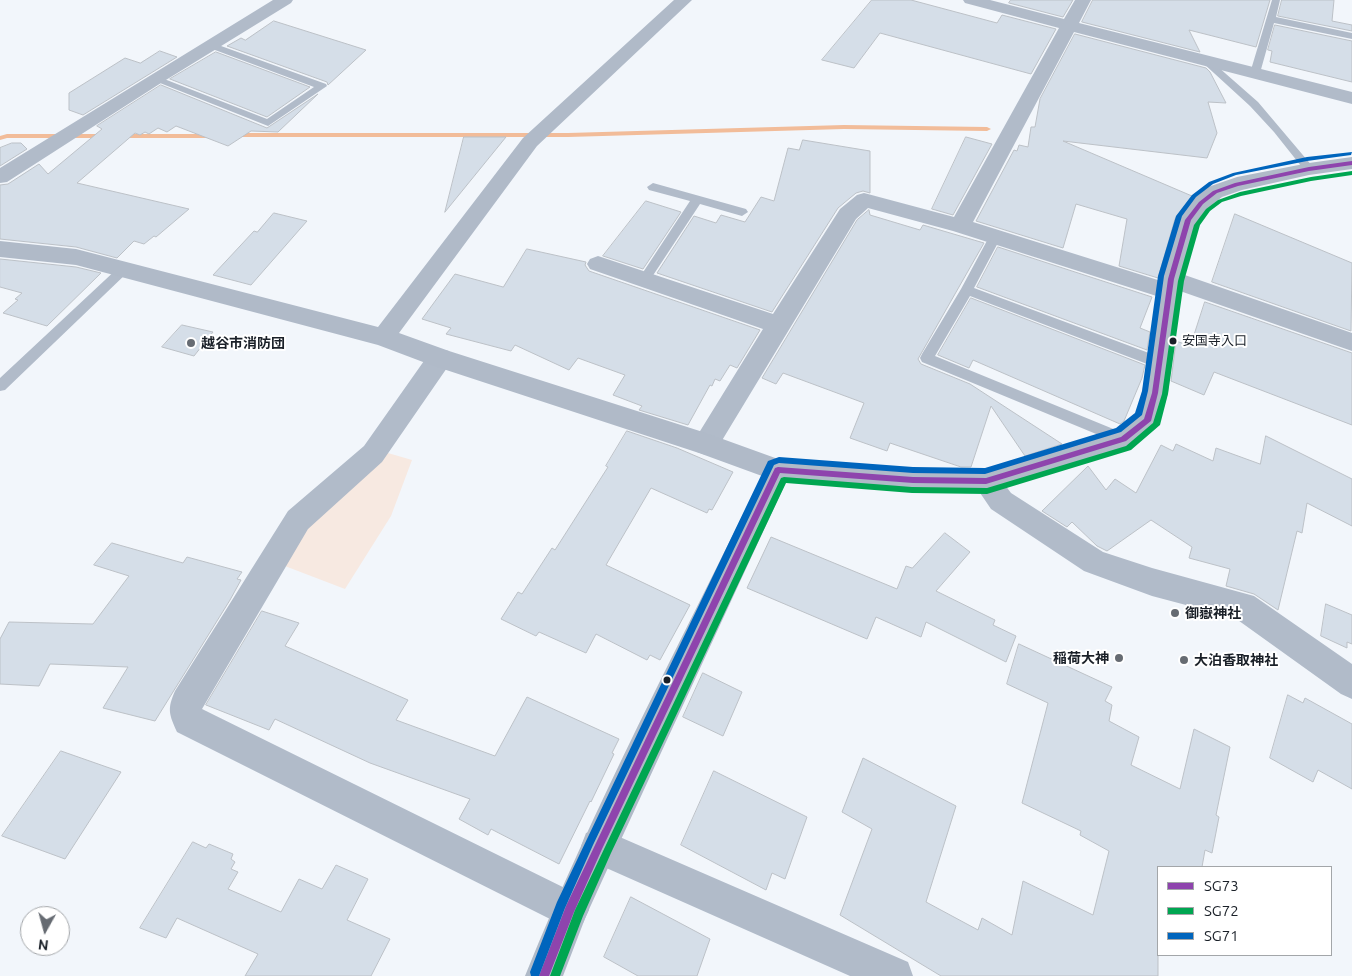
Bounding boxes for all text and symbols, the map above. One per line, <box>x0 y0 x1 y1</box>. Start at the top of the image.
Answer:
place label: 安国寺入口 <box>1182 333 1247 349</box>
place label: 越谷市消防団 <box>201 335 285 351</box>
marker: 安国寺入口 <box>1168 336 1178 346</box>
marker: 越谷市消防団 <box>185 337 197 349</box>
place label: 御嶽神社 <box>1185 605 1241 621</box>
marker: 御嶽神社 <box>1169 607 1181 619</box>
place label: 稲荷大神 <box>1053 650 1109 666</box>
marker: 稲荷大神 <box>1113 652 1125 664</box>
place label: 大泊香取神社 <box>1194 652 1278 668</box>
marker: 大泊香取神社 <box>1178 654 1190 666</box>
unlabelled marker <box>662 675 672 685</box>
legend <box>1157 866 1332 956</box>
text: SG73 <box>1204 877 1239 894</box>
text: SG72 <box>1204 902 1239 919</box>
north arrow <box>20 906 70 956</box>
text: SG71 <box>1204 927 1239 944</box>
text: N <box>37 936 49 953</box>

